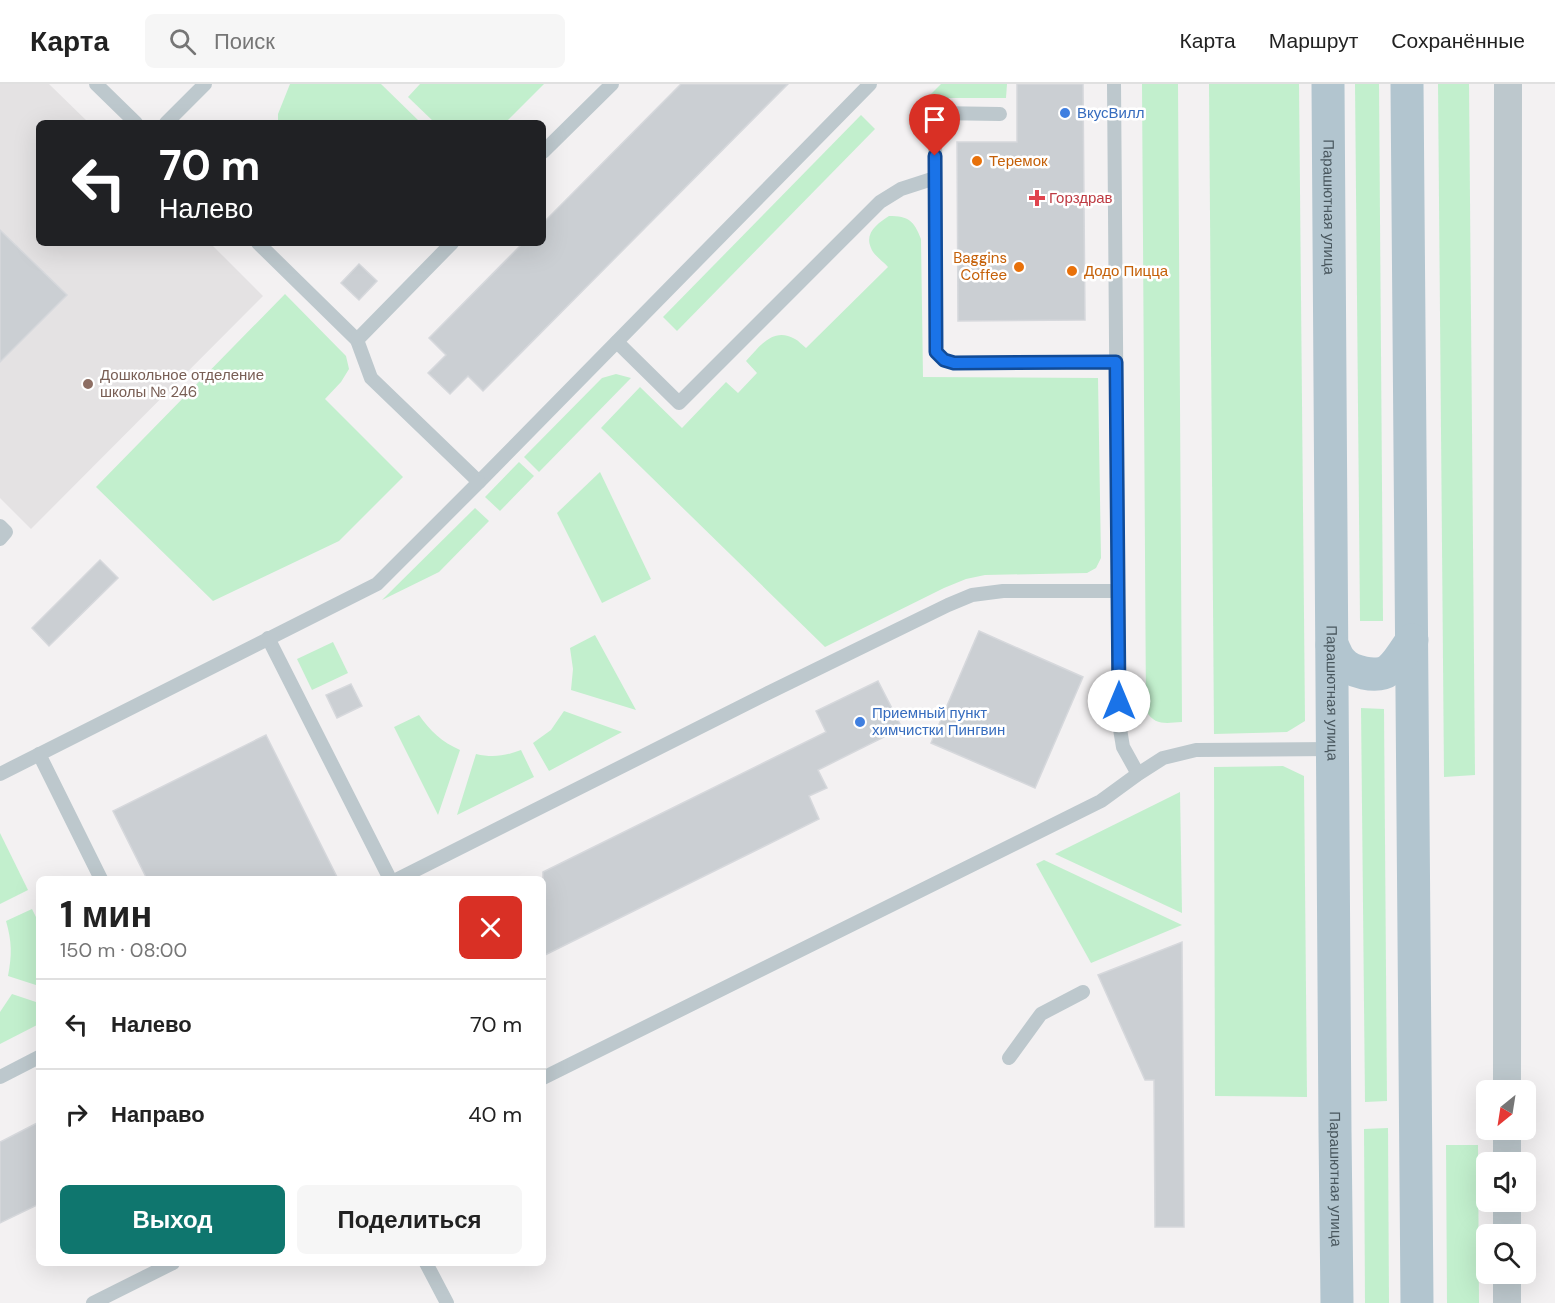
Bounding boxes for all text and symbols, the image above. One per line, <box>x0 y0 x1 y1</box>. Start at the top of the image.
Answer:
search box <box>145 14 565 68</box>
text: Карта <box>30 23 109 60</box>
icon: search <box>166 25 199 58</box>
text: Поиск <box>214 27 275 56</box>
text: Карта <box>1180 27 1236 55</box>
text: Маршрут <box>1269 27 1358 55</box>
text: Сохранённые <box>1391 27 1525 55</box>
pin <box>909 94 960 156</box>
icon: arrive <box>918 103 951 136</box>
place label: ВкусВилл <box>1077 103 1144 123</box>
marker: ВкусВилл <box>1058 106 1072 120</box>
text: 70 m <box>159 138 260 193</box>
street label: Парашютная улица <box>1318 139 1339 276</box>
icon: left <box>60 144 138 222</box>
place label: Теремок <box>989 151 1048 171</box>
marker: Теремок <box>970 154 984 168</box>
place label: Горздрав <box>1049 188 1113 208</box>
text: Налево <box>159 191 253 226</box>
marker: Горздрав <box>1030 191 1044 205</box>
place label: Baggins Coffee <box>953 248 1007 285</box>
marker: Baggins Coffee <box>1012 260 1026 274</box>
place label: Додо Пицца <box>1084 261 1169 281</box>
marker: Додо Пицца <box>1065 264 1079 278</box>
place label: Дошкольное отделение школы № 246 <box>100 365 264 402</box>
marker: Дошкольное отделение школы № 246 <box>81 377 95 391</box>
street label: Парашютная улица <box>1322 625 1343 762</box>
position arrow <box>1087 669 1151 733</box>
place label: Приемный пункт химчистки Пингвин <box>872 703 1005 740</box>
marker: Приемный пункт химчистки Пингвин <box>853 715 867 729</box>
text: 1 мин <box>60 891 152 938</box>
button: close <box>459 896 522 959</box>
text: 150 m · 08:00 <box>60 937 187 963</box>
icon: left <box>60 1008 93 1041</box>
text: Налево <box>111 1010 192 1039</box>
text: 70 m <box>470 1010 522 1039</box>
north arrow <box>1476 1080 1536 1140</box>
map controls <box>1476 1080 1536 1284</box>
icon: right <box>60 1098 93 1131</box>
text: Направо <box>111 1100 205 1129</box>
text: 40 m <box>468 1100 522 1129</box>
street label: Парашютная улица <box>1325 1111 1346 1248</box>
button: sound <box>1476 1152 1536 1212</box>
button: Выход <box>60 1185 285 1254</box>
button: Поделиться <box>297 1185 522 1254</box>
button: search <box>1476 1224 1536 1284</box>

